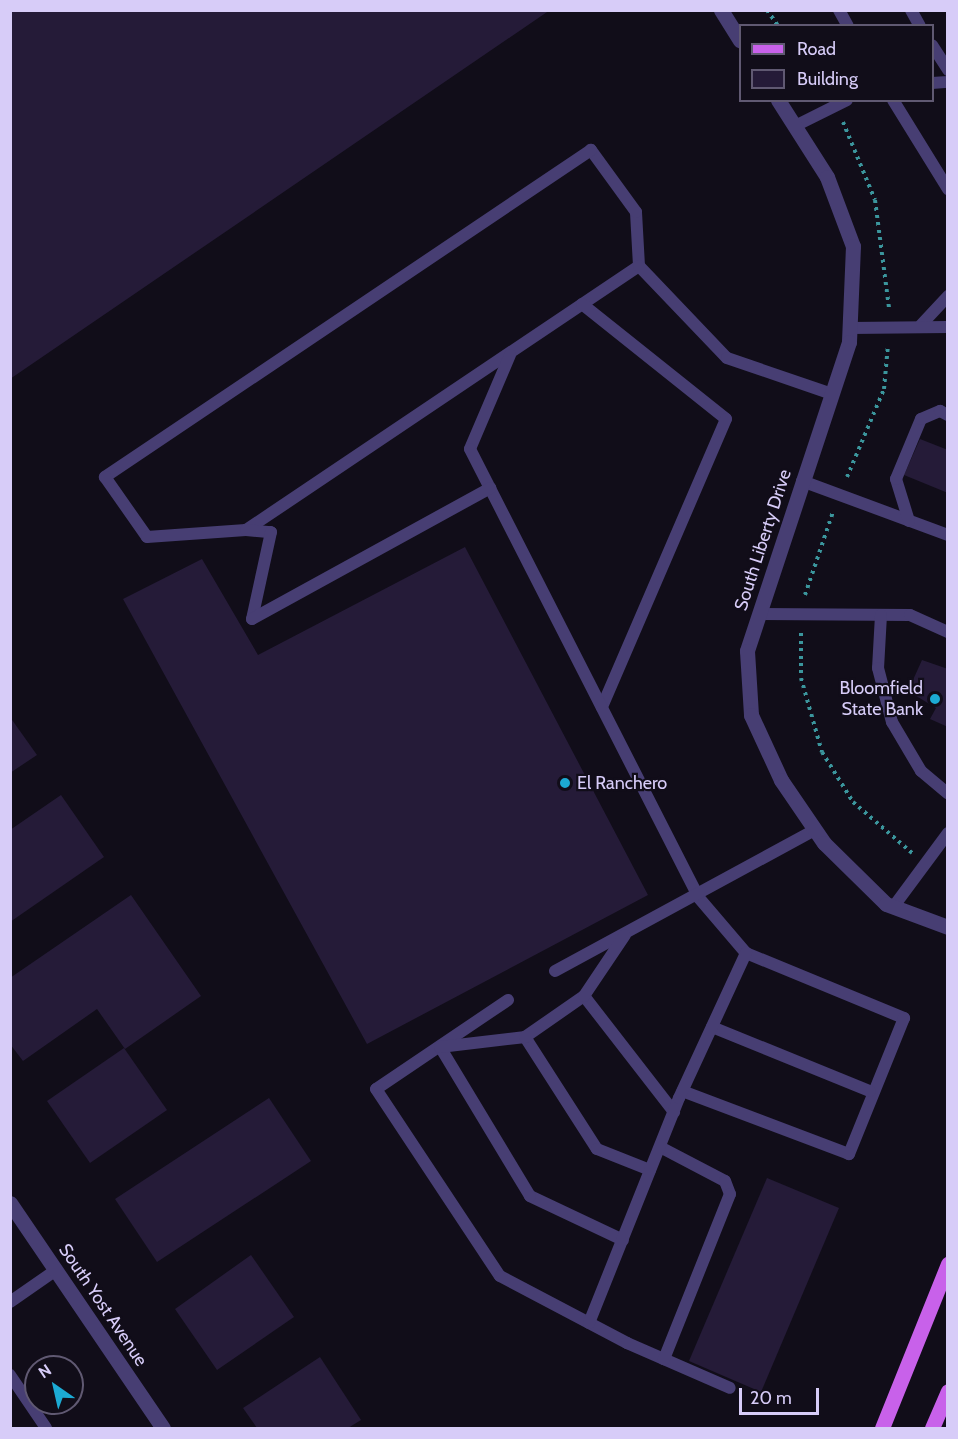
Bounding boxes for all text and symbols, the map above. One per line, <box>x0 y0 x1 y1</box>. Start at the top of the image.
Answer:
legend <box>739 24 934 102</box>
text: Road <box>797 38 836 60</box>
text: Building <box>797 68 858 90</box>
street label: South Liberty Drive <box>730 467 796 613</box>
place label: Bloomfield State Bank <box>840 678 923 720</box>
marker: Bloomfield State Bank <box>928 692 942 706</box>
place label: El Ranchero <box>577 772 667 794</box>
marker: El Ranchero <box>558 776 572 790</box>
street label: South Yost Avenue <box>54 1240 152 1370</box>
north arrow <box>24 1355 84 1415</box>
text: N <box>35 1360 55 1382</box>
scale bar <box>742 1376 822 1414</box>
text: 20 m <box>750 1387 792 1409</box>

